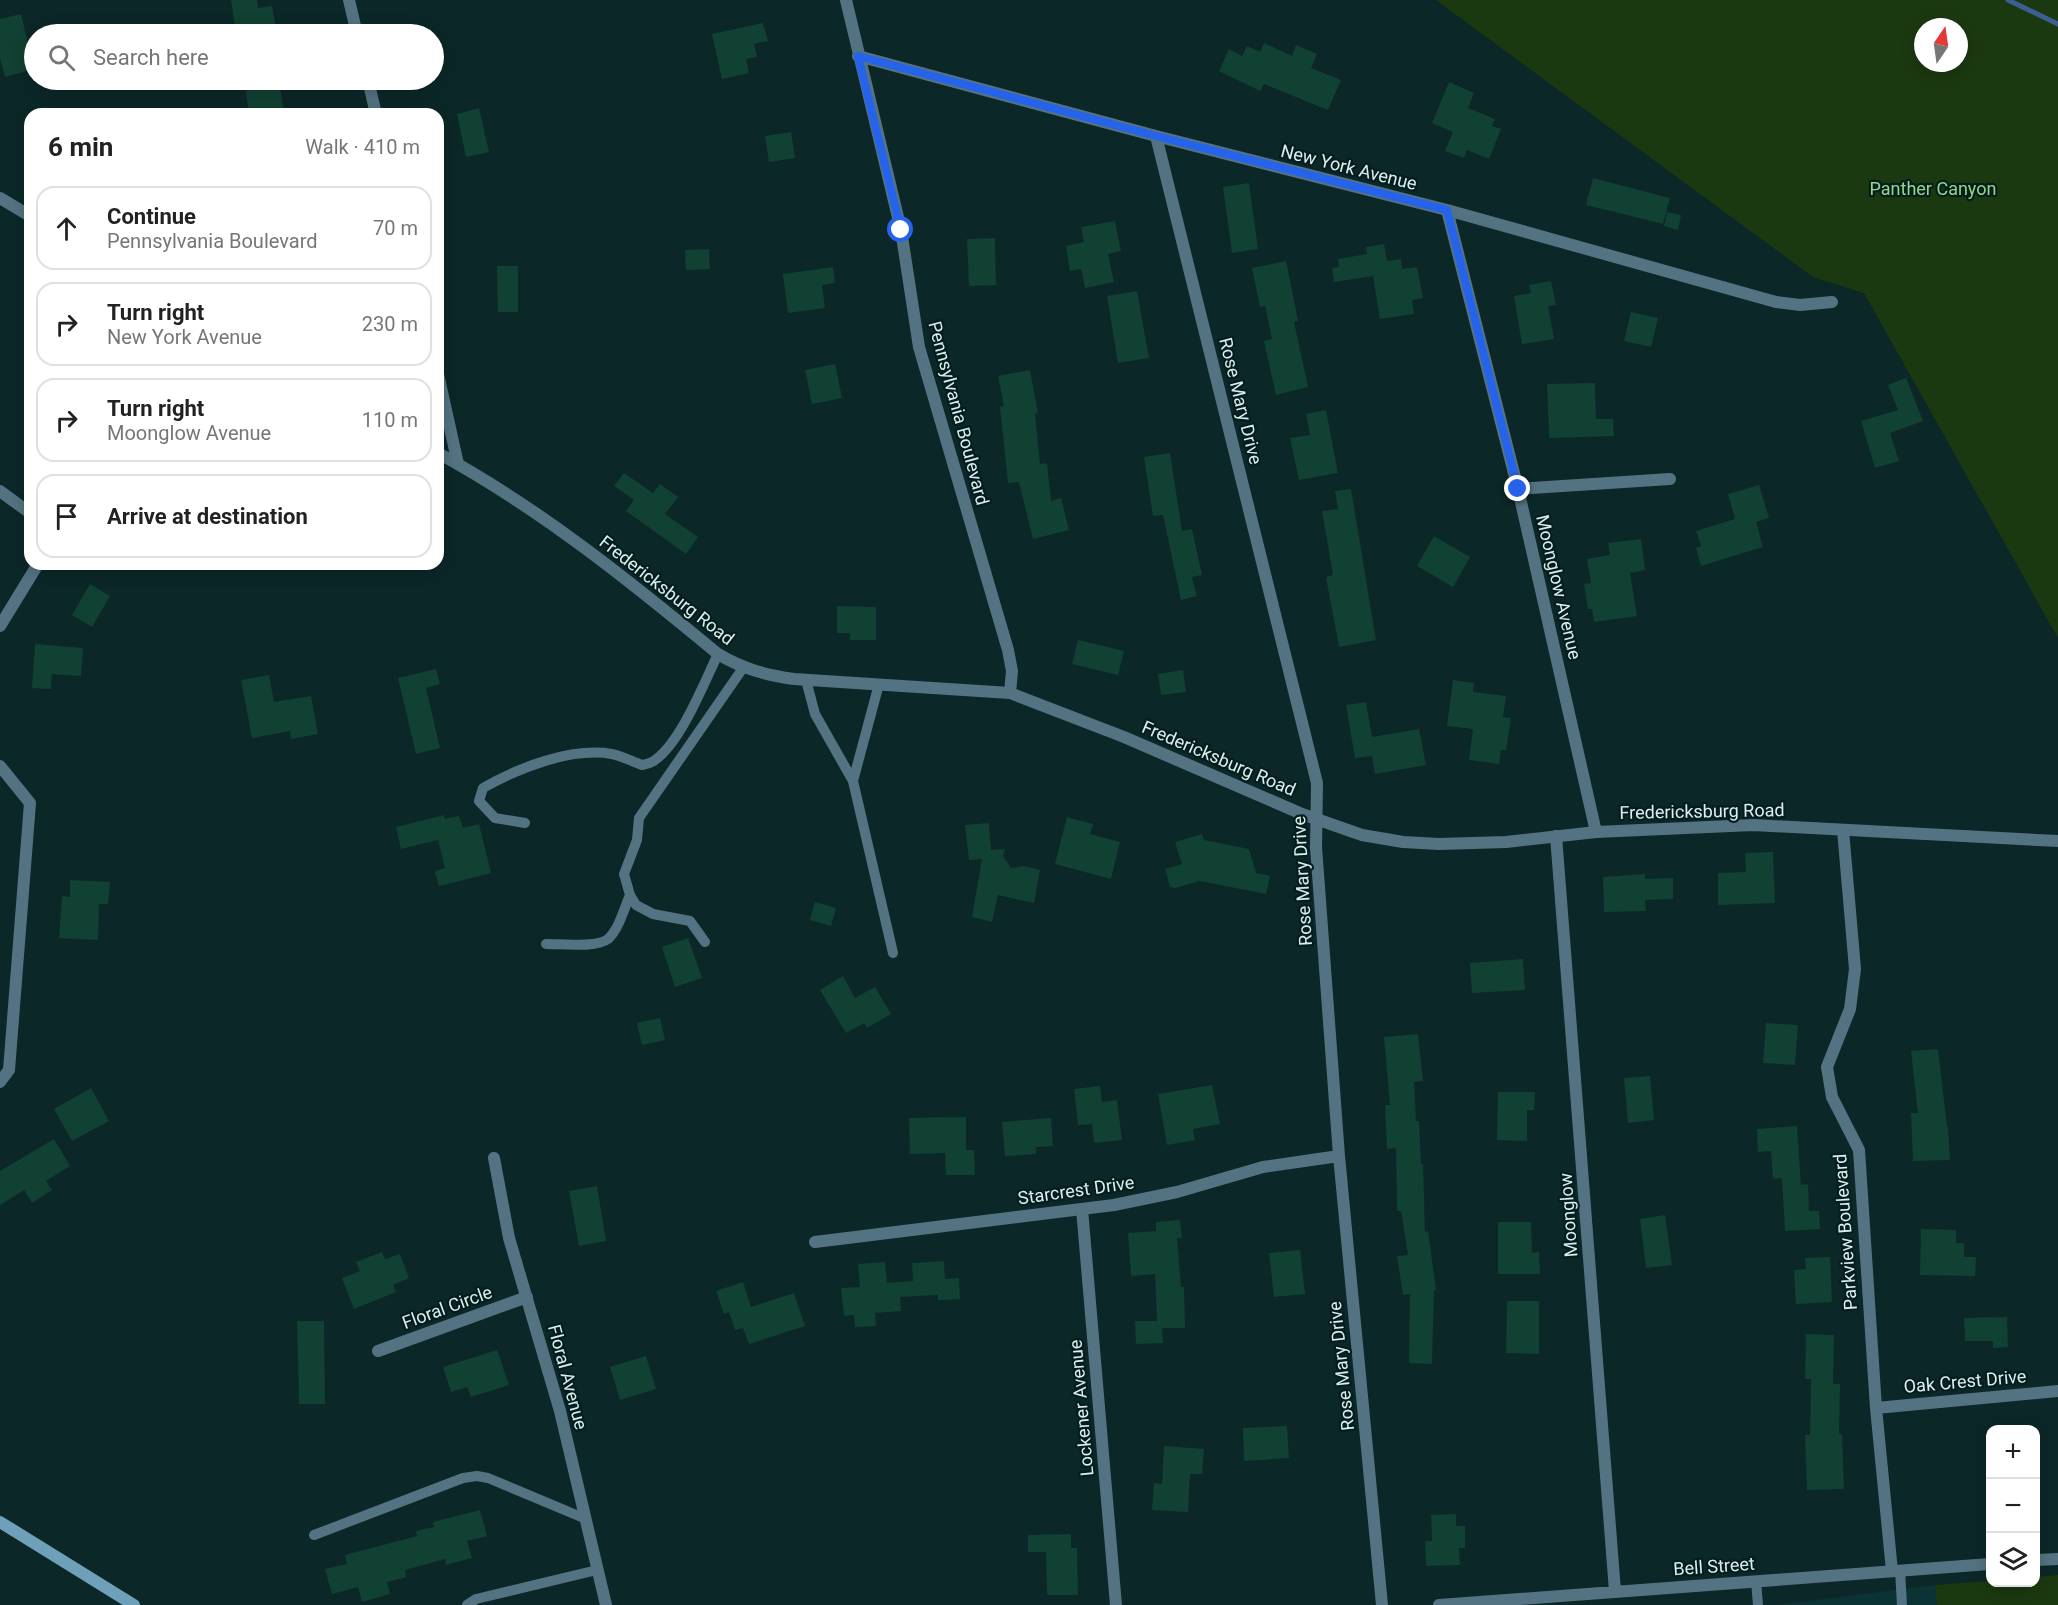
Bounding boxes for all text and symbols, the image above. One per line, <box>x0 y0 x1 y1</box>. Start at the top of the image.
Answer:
north arrow <box>1914 18 1968 72</box>
search box <box>24 24 444 90</box>
icon: search <box>45 41 78 74</box>
text: Search here <box>93 45 209 70</box>
text: 6 min <box>48 132 113 162</box>
text: Walk · 410 m <box>305 135 420 159</box>
street label: New York Avenue <box>1279 140 1419 194</box>
park label: Panther Canyon <box>1870 178 1996 199</box>
text: Continue <box>107 204 196 229</box>
icon: ahead <box>50 212 83 245</box>
text: 70 m <box>373 216 418 240</box>
route start <box>887 216 913 242</box>
text: Pennsylvania Boulevard <box>107 229 318 253</box>
text: Turn right <box>107 300 204 325</box>
icon: right <box>50 308 83 341</box>
text: 230 m <box>362 312 418 336</box>
street label: Pennsylvania Boulevard <box>924 319 994 507</box>
text: New York Avenue <box>107 325 262 349</box>
street label: Rose Mary Drive <box>1215 335 1267 467</box>
text: Turn right <box>107 396 204 421</box>
icon: right <box>50 404 83 437</box>
text: 110 m <box>362 408 418 432</box>
text: Moonglow Avenue <box>107 421 271 445</box>
route end <box>1504 475 1530 501</box>
icon: arrive <box>50 500 83 533</box>
text: Arrive at destination <box>107 504 308 529</box>
street label: Moonglow Avenue <box>1532 513 1586 661</box>
street label: Fredericksburg Road <box>596 531 738 649</box>
street label: Fredericksburg Road <box>1139 716 1299 800</box>
street label: Fredericksburg Road <box>1619 799 1785 823</box>
street label: Rose Mary Drive <box>1288 816 1316 946</box>
street label: Parkview Boulevard <box>1829 1153 1861 1311</box>
street label: Starcrest Drive <box>1016 1171 1136 1209</box>
street label: Moonglow <box>1555 1172 1581 1258</box>
street label: Floral Circle <box>399 1281 495 1333</box>
street label: Rose Mary Drive <box>1324 1300 1358 1432</box>
street label: Floral Avenue <box>544 1322 592 1432</box>
street label: Lockener Avenue <box>1065 1339 1097 1477</box>
street label: Oak Crest Drive <box>1903 1365 2027 1397</box>
map controls <box>1986 1425 2040 1587</box>
button: + <box>1986 1425 2040 1479</box>
button: − <box>1986 1479 2040 1533</box>
button: layers <box>1986 1533 2040 1587</box>
street label: Bell Street <box>1673 1553 1755 1579</box>

